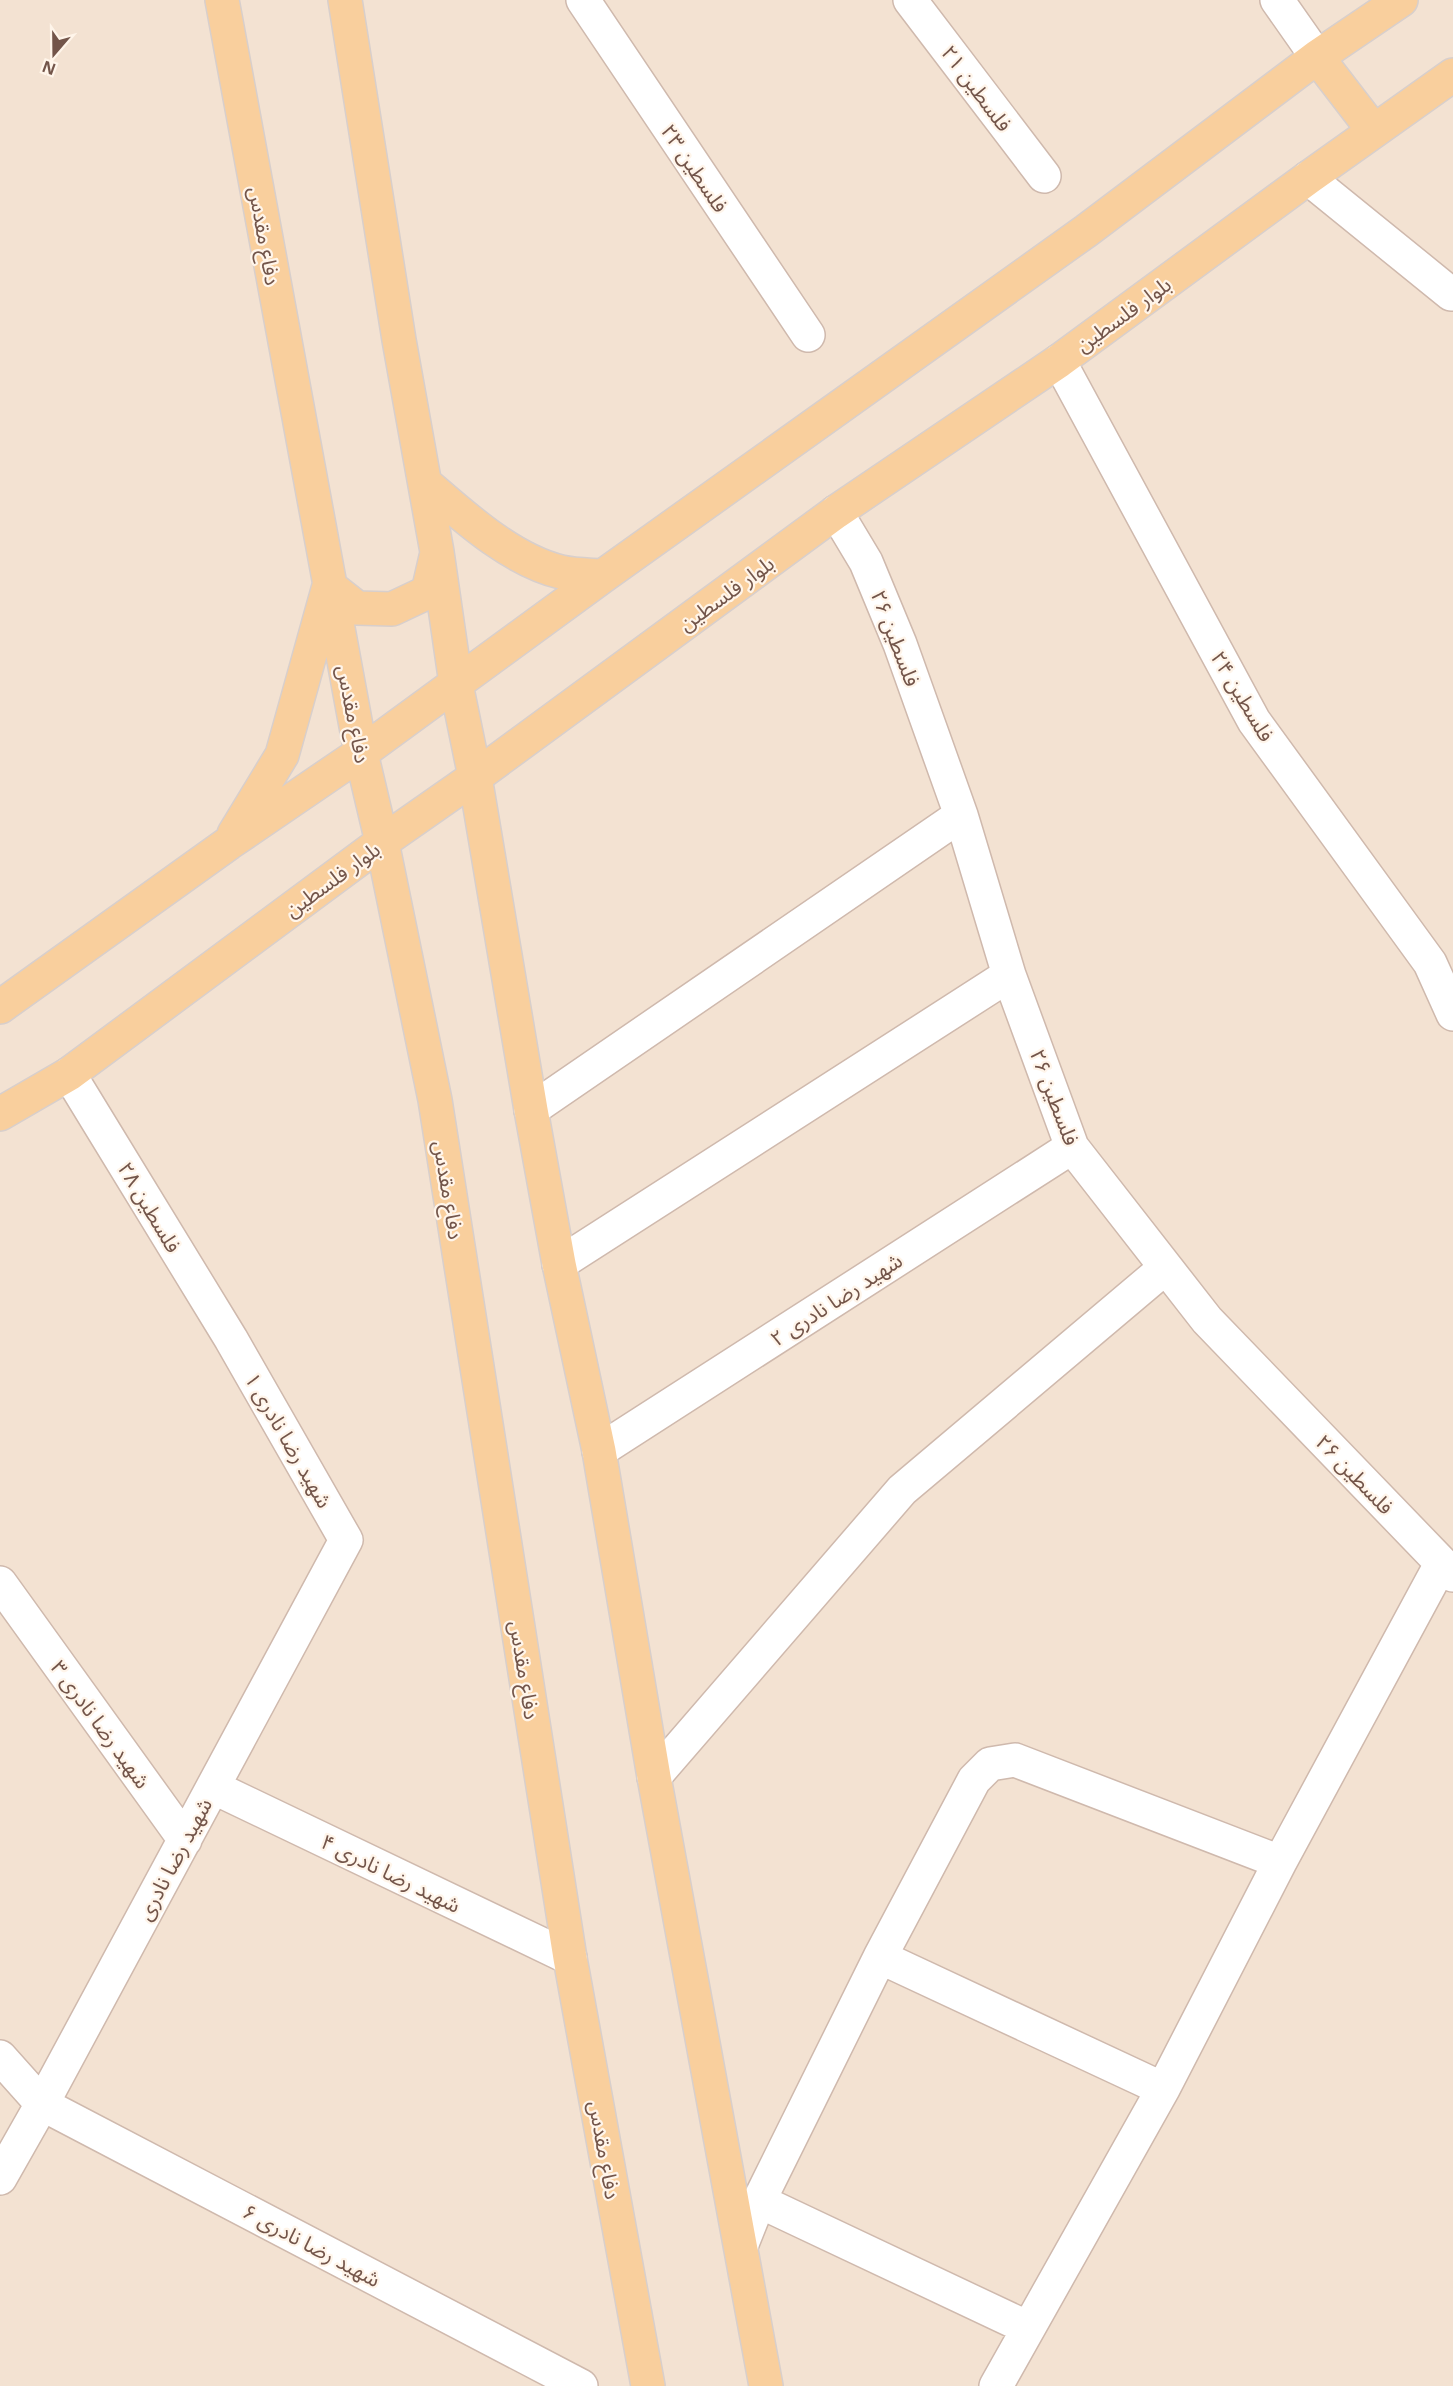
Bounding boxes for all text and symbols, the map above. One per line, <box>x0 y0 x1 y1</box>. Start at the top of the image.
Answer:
north arrow <box>24 24 84 84</box>
street label: فلسطین ۲۱ <box>935 39 1019 137</box>
text: N <box>39 56 59 81</box>
street label: فلسطین ۲۳ <box>655 118 735 218</box>
street label: دفاع مقدس <box>241 185 287 288</box>
street label: بلوار فلسطین <box>1070 270 1176 358</box>
street label: بلوار فلسطین <box>673 549 779 637</box>
street label: فلسطین ۲۶ <box>865 586 927 690</box>
street label: فلسطین ۲۴ <box>1205 645 1281 747</box>
street label: دفاع مقدس <box>329 662 377 766</box>
street label: بلوار فلسطین <box>279 835 385 923</box>
street label: فلسطین ۲۶ <box>1024 1045 1086 1149</box>
street label: دفاع مقدس <box>425 1139 471 1242</box>
street label: فلسطین ۲۸ <box>112 1156 188 1258</box>
street label: شهید رضا نادری ۲ <box>765 1246 907 1352</box>
street label: شهید رضا نادری ۱ <box>239 1367 339 1513</box>
street label: فلسطین ۲۶ <box>1310 1428 1400 1520</box>
street label: دفاع مقدس <box>501 1619 547 1722</box>
street label: شهید رضا نادری ۳ <box>45 1654 157 1794</box>
street label: شهید رضا نادری <box>130 1793 218 1925</box>
street label: شهید رضا نادری ۴ <box>317 1827 465 1919</box>
street label: دفاع مقدس <box>581 2099 627 2202</box>
street label: شهید رضا نادری ۶ <box>238 2197 386 2293</box>

